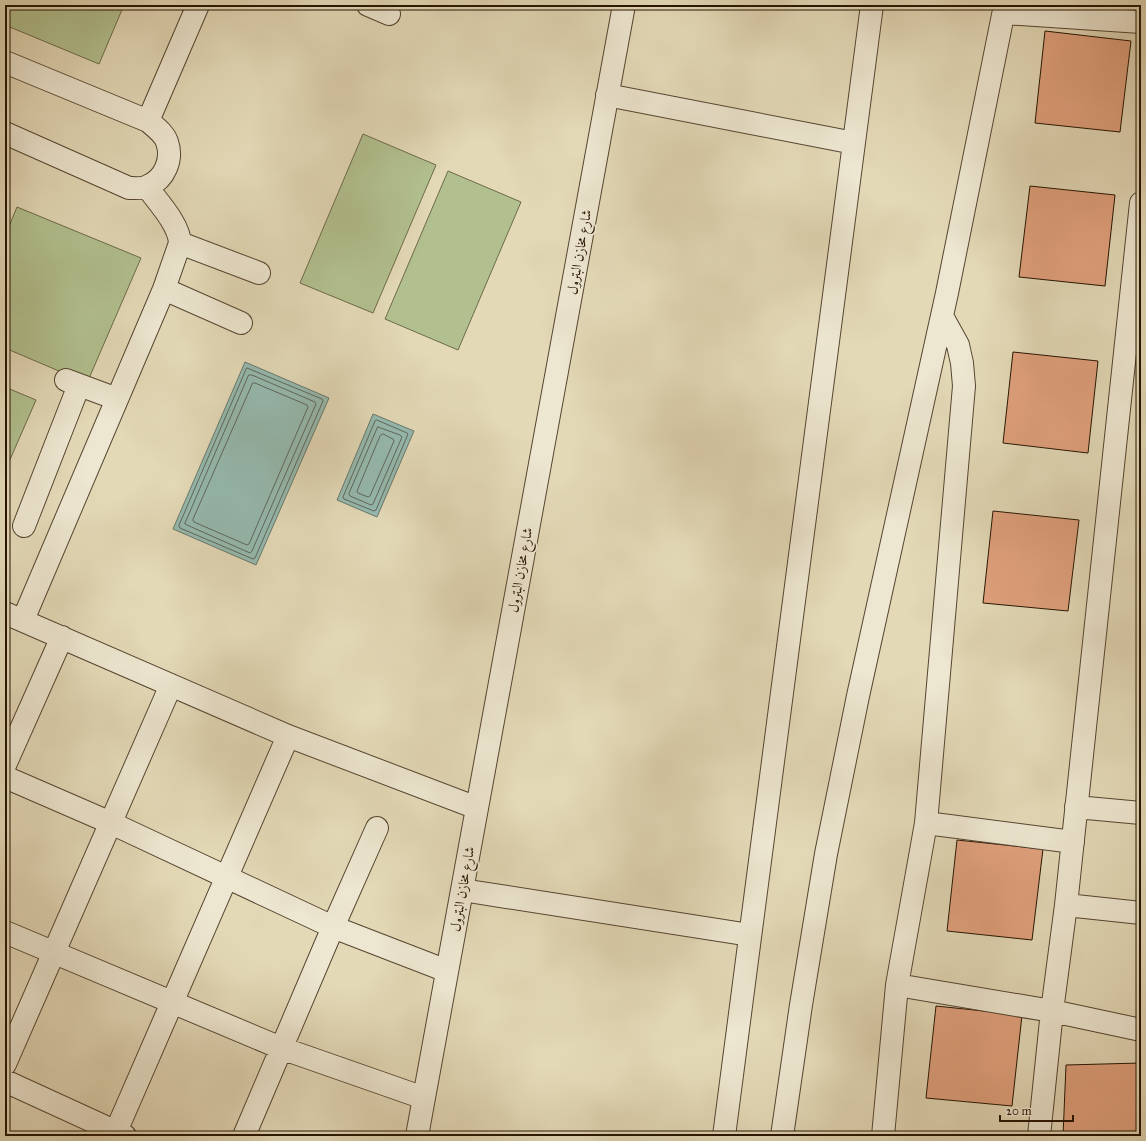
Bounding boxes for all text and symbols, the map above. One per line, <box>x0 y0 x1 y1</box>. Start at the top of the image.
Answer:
street label: شارع مخازن البترول <box>564 208 598 297</box>
street label: شارع مخازن البترول <box>505 526 539 615</box>
street label: شارع مخازن البترول <box>447 845 481 934</box>
scale bar <box>1000 1097 1073 1123</box>
text: 20 m <box>1006 1104 1032 1118</box>

